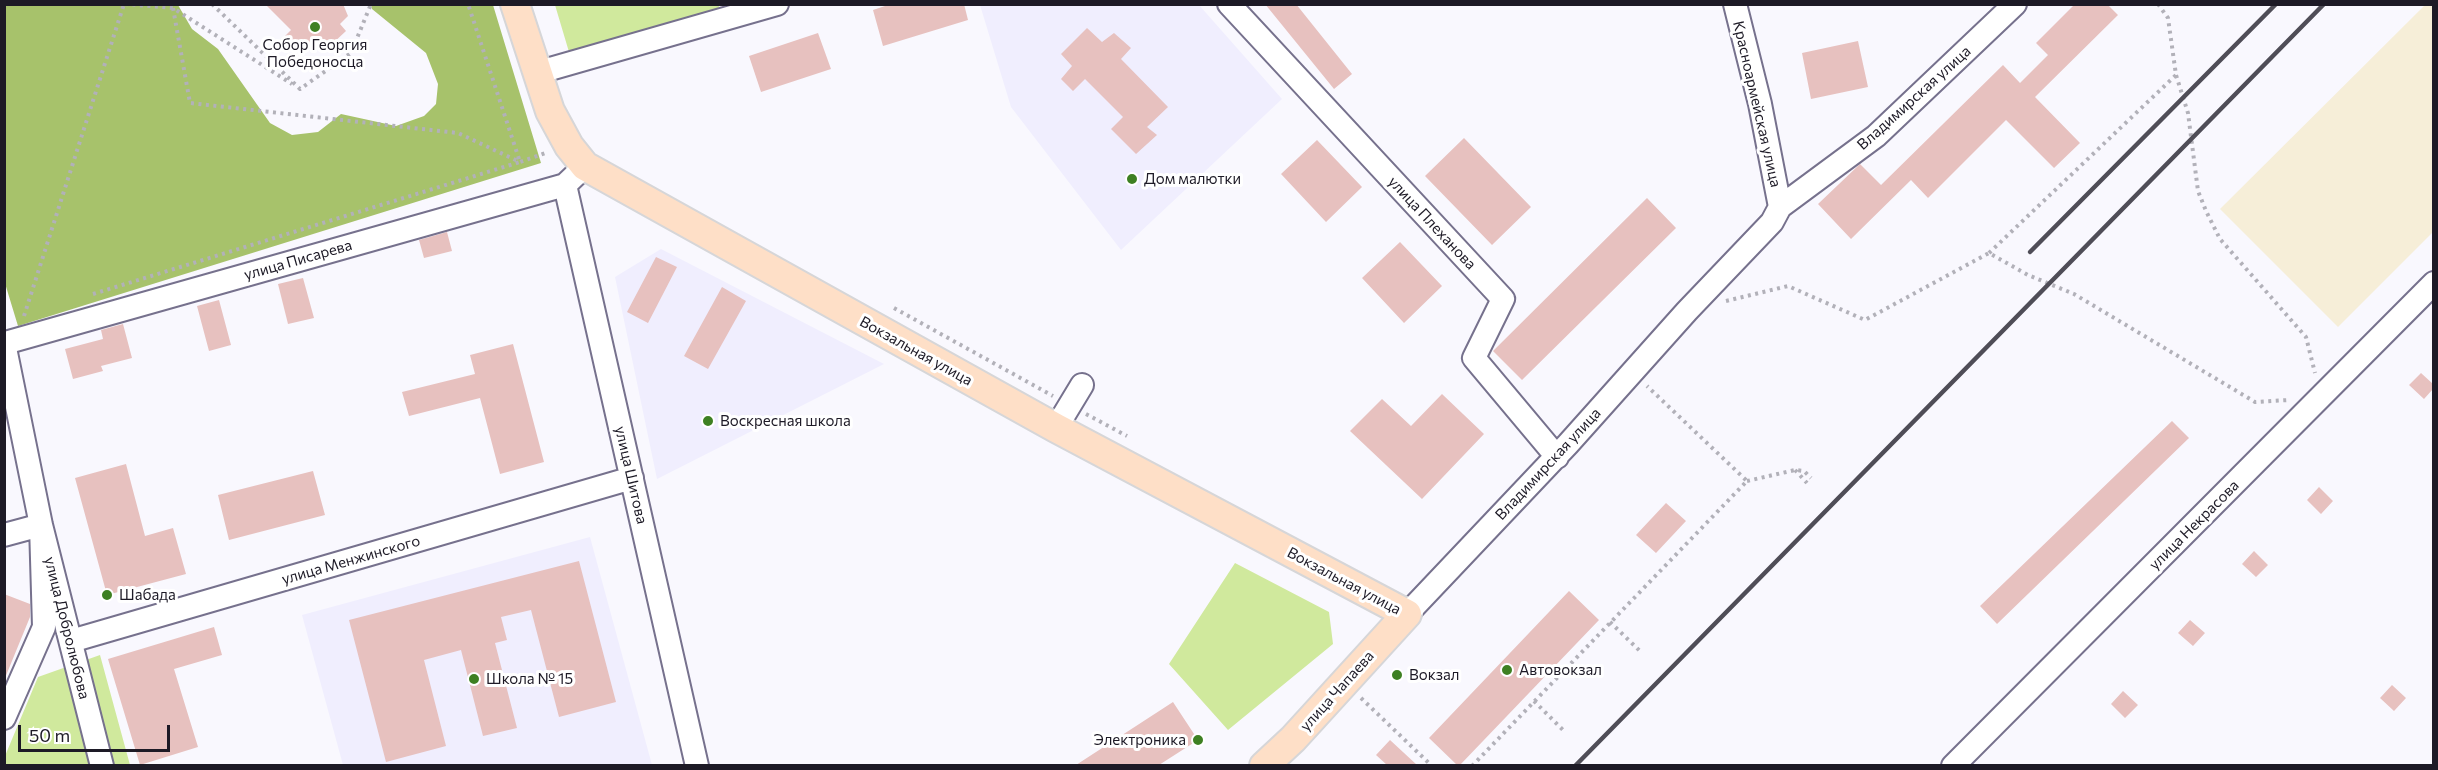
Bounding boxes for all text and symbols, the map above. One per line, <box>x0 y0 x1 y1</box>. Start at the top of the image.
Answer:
street label: Красноармейская улица <box>1729 19 1785 189</box>
marker: Собор Георгия Победоносца <box>308 20 322 34</box>
place label: Собор Георгия Победоносца <box>263 36 367 71</box>
street label: Владимирская улица <box>1854 42 1974 154</box>
place label: Дом малютки <box>1144 170 1241 188</box>
marker: Дом малютки <box>1125 172 1139 186</box>
street label: улица Плеханова <box>1384 173 1480 273</box>
street label: улица Писарева <box>242 236 354 284</box>
street label: Вокзальная улица <box>856 313 976 389</box>
street label: Владимирская улица <box>1491 404 1605 524</box>
place label: Воскресная школа <box>720 412 851 430</box>
marker: Воскресная школа <box>701 414 715 428</box>
street label: улица Шитова <box>611 424 651 526</box>
street label: улица Некрасова <box>2145 476 2243 574</box>
street label: улица Менжинского <box>280 532 422 588</box>
street label: Вокзальная улица <box>1284 543 1404 619</box>
street label: улица Добролюбова <box>41 555 93 701</box>
place label: Шабада <box>119 586 176 604</box>
marker: Шабада <box>100 588 114 602</box>
street label: улица Чапаева <box>1296 647 1378 735</box>
place label: Автовокзал <box>1519 661 1602 679</box>
marker: Автовокзал <box>1500 663 1514 677</box>
place label: Вокзал <box>1409 666 1459 684</box>
marker: Вокзал <box>1390 668 1404 682</box>
place label: Школа № 15 <box>486 670 573 688</box>
marker: Школа № 15 <box>467 672 481 686</box>
scale bar <box>21 713 172 751</box>
text: 50 m <box>29 724 70 746</box>
place label: Электроника <box>1094 731 1186 749</box>
marker: Электроника <box>1191 733 1205 747</box>

